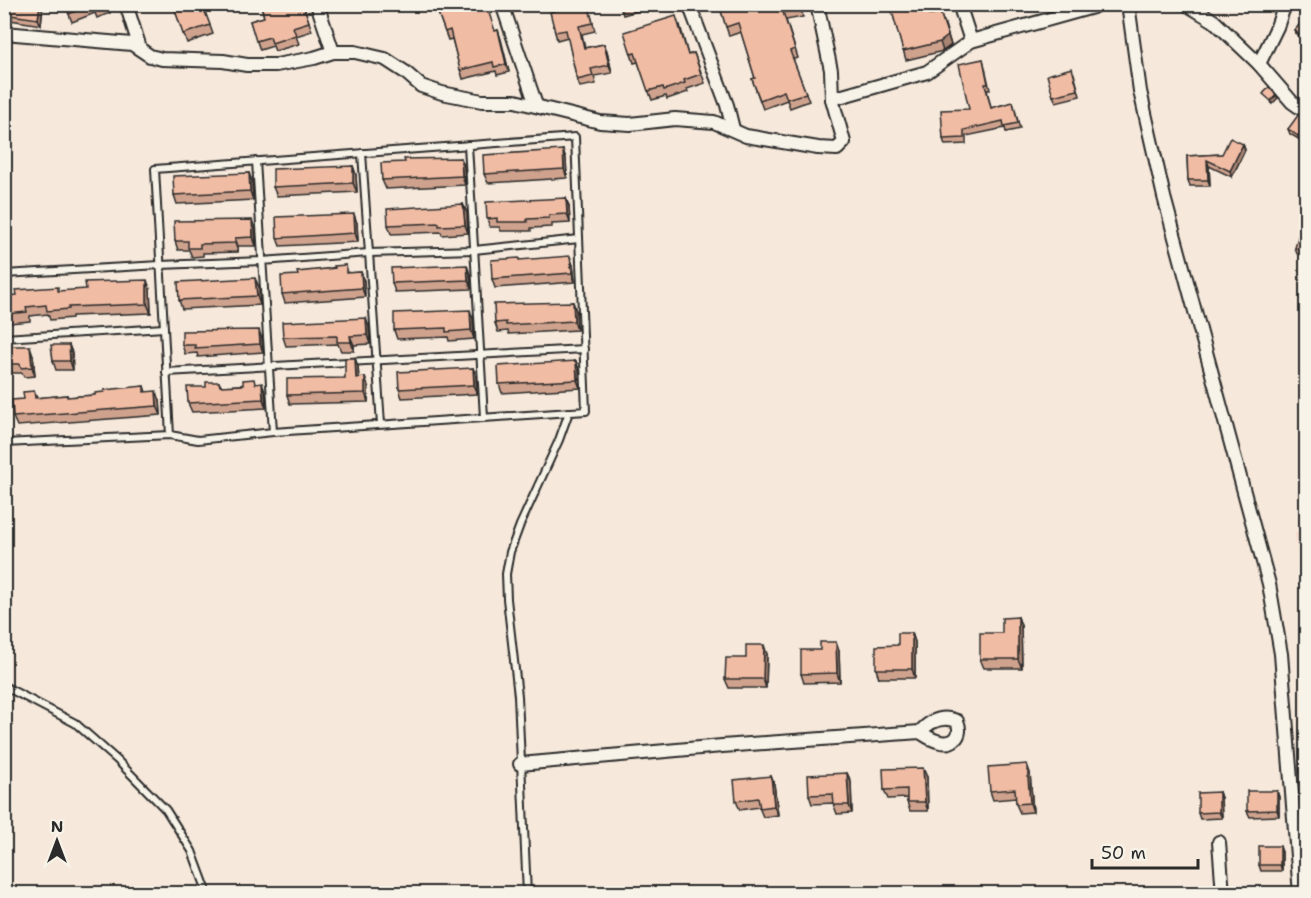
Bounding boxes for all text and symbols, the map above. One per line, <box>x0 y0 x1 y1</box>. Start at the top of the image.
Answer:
north arrow <box>27 811 87 871</box>
text: N <box>51 816 63 837</box>
scale bar <box>1092 832 1198 870</box>
text: 50 m <box>1101 841 1146 865</box>

